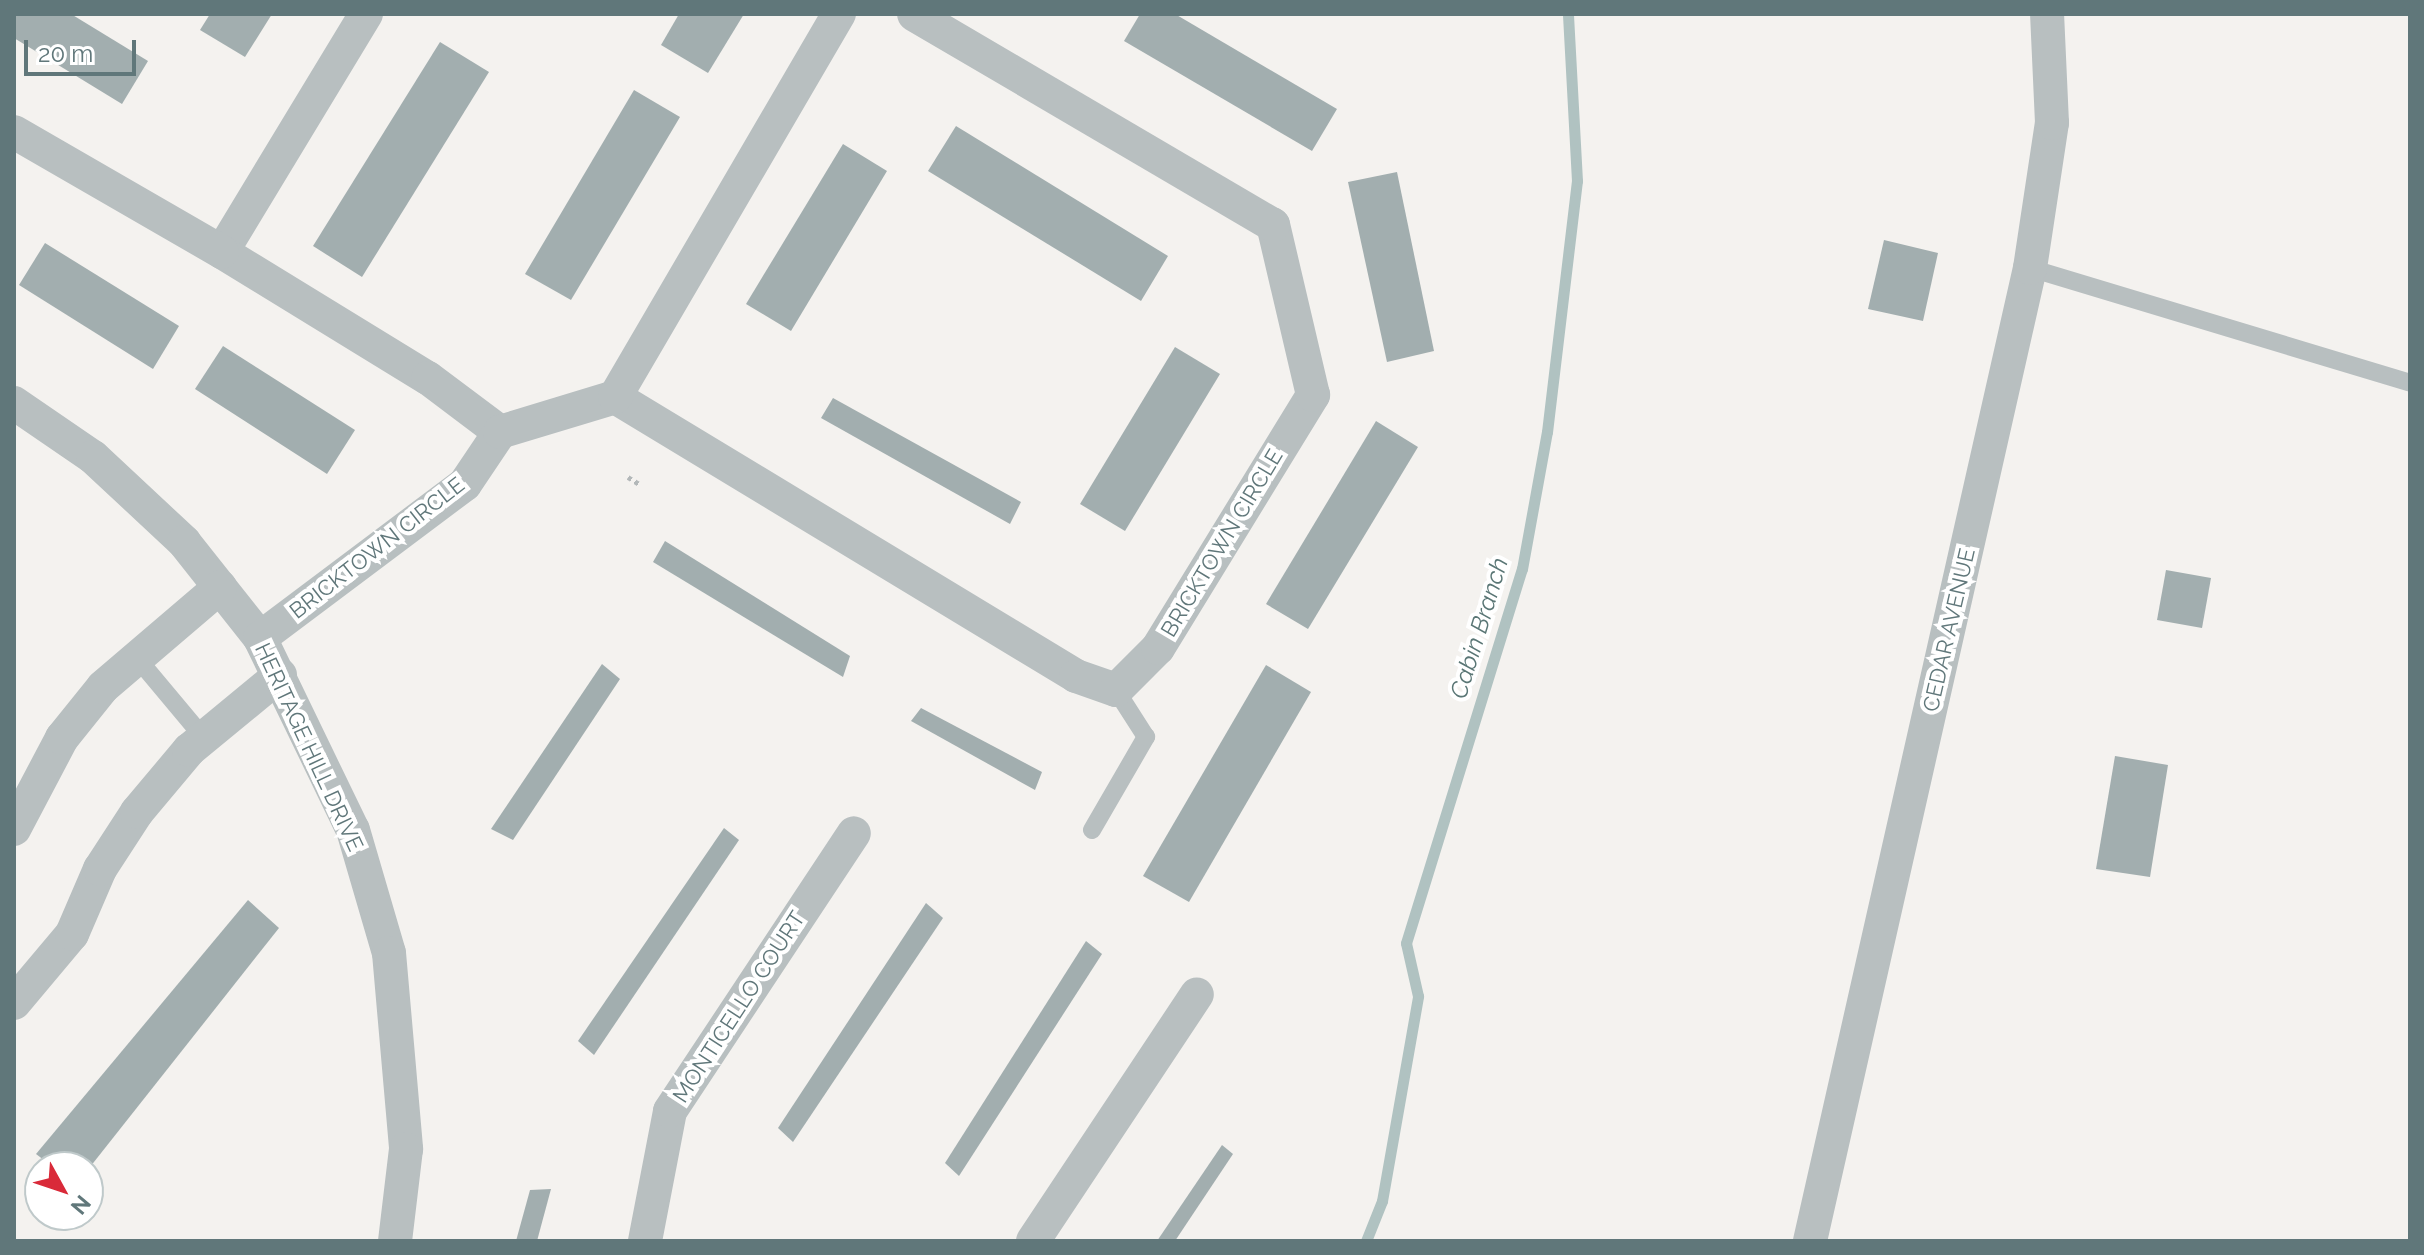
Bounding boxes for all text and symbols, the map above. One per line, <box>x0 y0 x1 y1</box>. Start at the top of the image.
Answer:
scale bar <box>28 24 140 74</box>
text: 20 m <box>38 39 93 68</box>
street label: BRICKTOWN CIRCLE <box>1155 444 1289 642</box>
street label: BRICKTOWN CIRCLE <box>284 472 470 624</box>
street label: CEDAR AVENUE <box>1917 545 1981 715</box>
water label: Cabin Branch <box>1444 554 1514 702</box>
street label: HERITAGE HILL DRIVE <box>249 638 369 856</box>
street label: MONTICELLO COURT <box>667 906 811 1108</box>
north arrow <box>24 1151 104 1231</box>
text: N <box>66 1190 96 1220</box>

